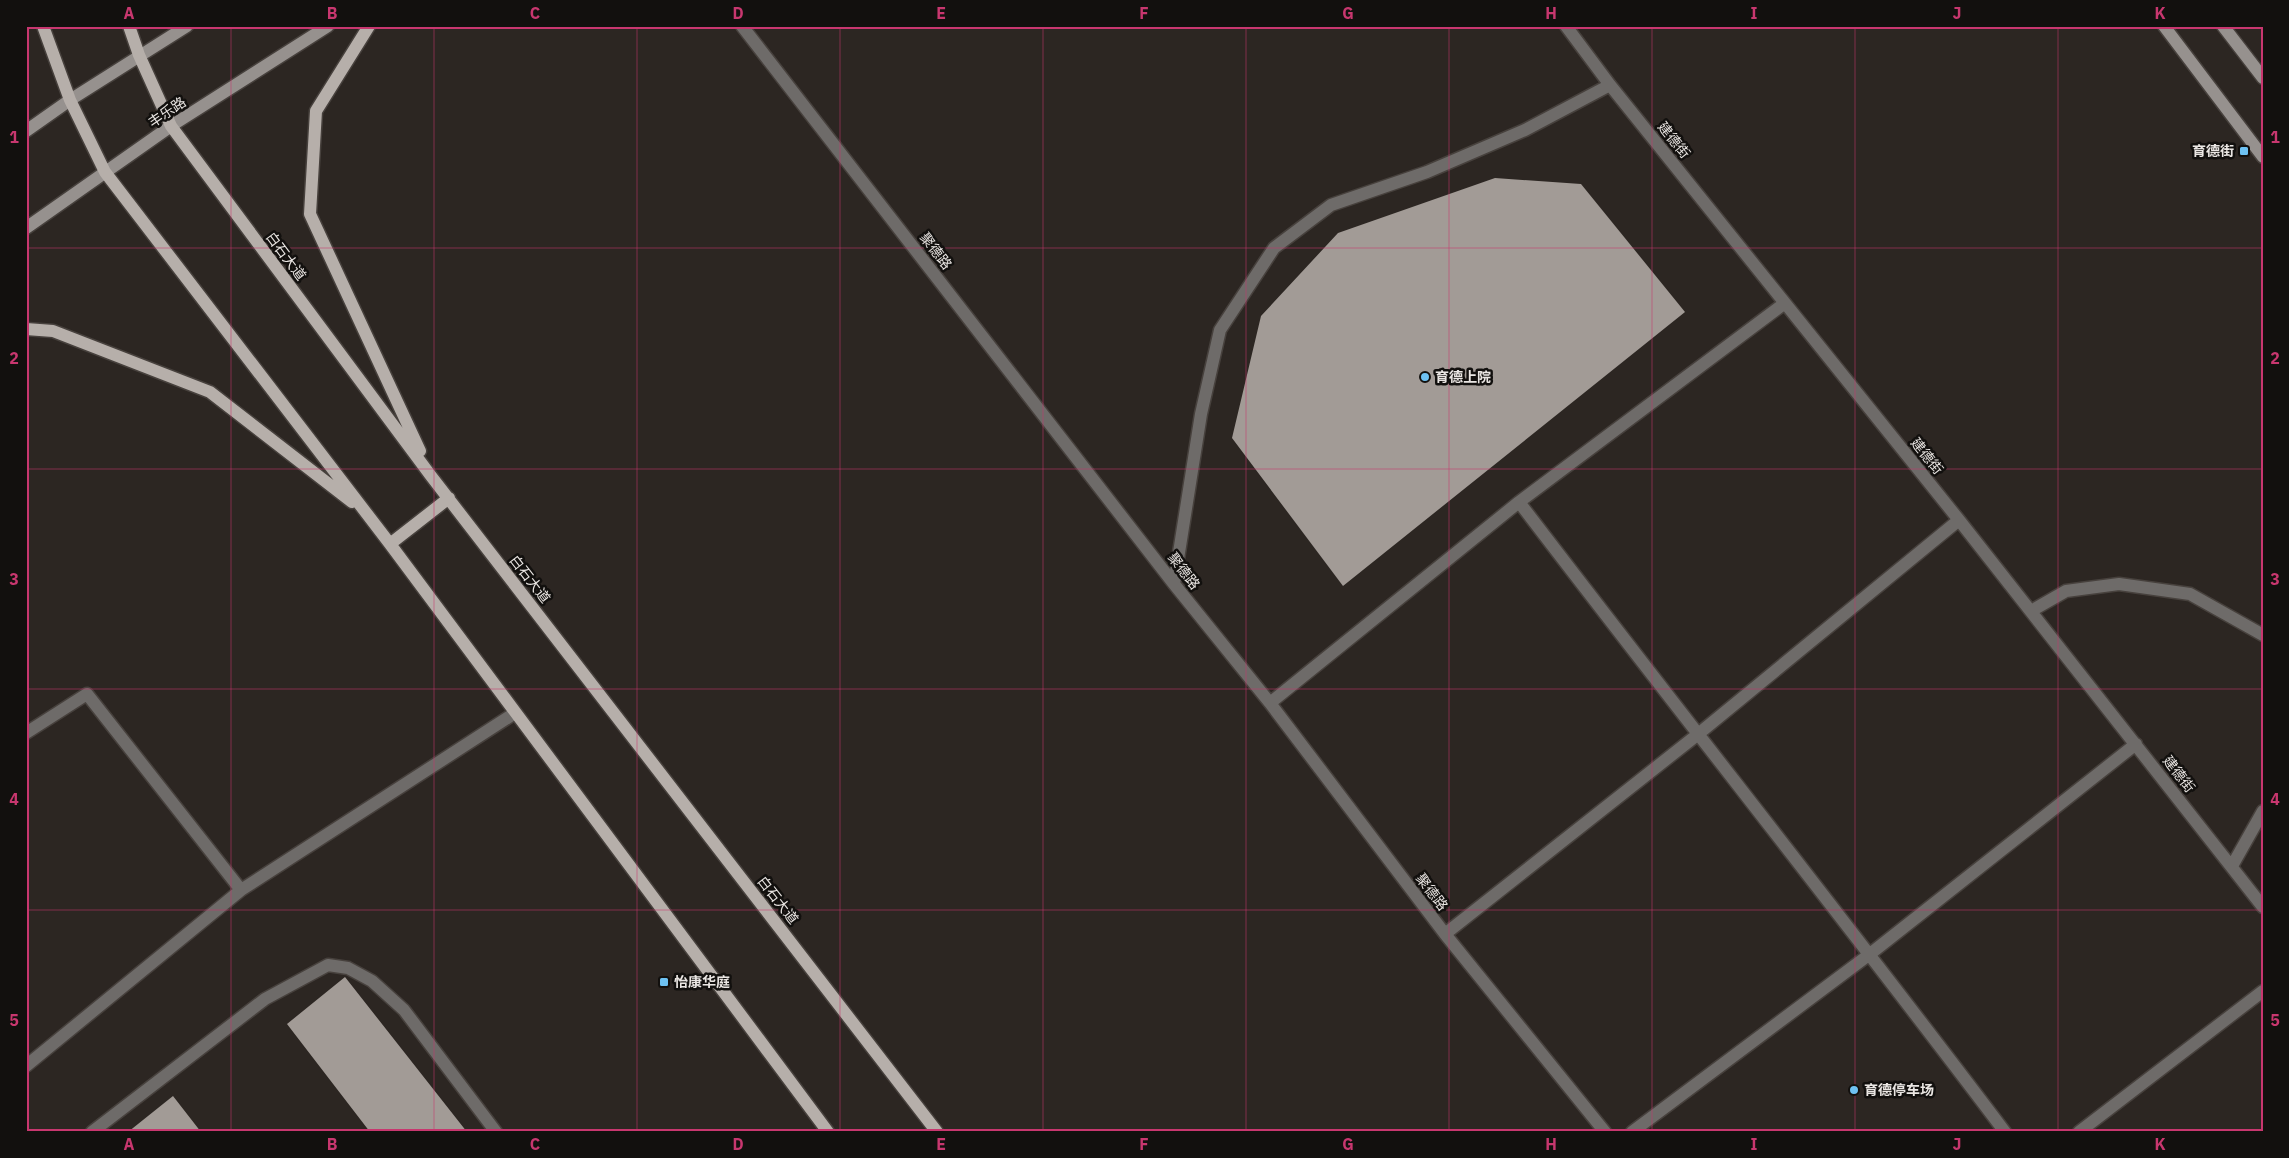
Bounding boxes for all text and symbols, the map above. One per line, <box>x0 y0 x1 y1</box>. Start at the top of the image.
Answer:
text: A <box>124 3 135 23</box>
text: B <box>327 3 338 23</box>
text: C <box>530 3 540 23</box>
text: D <box>732 3 744 23</box>
text: E <box>936 3 946 23</box>
text: F <box>1139 3 1149 23</box>
text: G <box>1342 3 1354 23</box>
text: H <box>1545 3 1557 23</box>
text: I <box>1751 3 1758 23</box>
text: J <box>1953 3 1961 23</box>
text: K <box>2154 3 2166 23</box>
street label: 丰乐路 <box>145 93 189 131</box>
street label: 建德街 <box>1654 118 1694 162</box>
text: 1 <box>9 127 19 147</box>
text: 1 <box>2270 127 2280 147</box>
place label: 育德街 <box>2192 142 2234 160</box>
marker: 育德街 <box>2238 145 2250 157</box>
street label: 白石大道 <box>262 228 310 284</box>
street label: 聚德路 <box>916 229 956 273</box>
text: 2 <box>9 348 19 368</box>
text: 2 <box>2270 348 2280 368</box>
place label: 育德上院 <box>1435 368 1491 386</box>
marker: 育德上院 <box>1419 371 1431 383</box>
street label: 建德街 <box>1907 434 1947 478</box>
street label: 聚德路 <box>1164 549 1204 593</box>
street label: 白石大道 <box>506 551 554 607</box>
text: 3 <box>9 569 19 589</box>
text: 3 <box>2270 569 2280 589</box>
street label: 建德街 <box>2159 752 2199 796</box>
text: 4 <box>9 789 19 809</box>
text: 4 <box>2270 789 2280 809</box>
street label: 聚德路 <box>1412 870 1452 914</box>
street label: 白石大道 <box>754 872 802 928</box>
place label: 怡康华庭 <box>674 973 730 991</box>
marker: 怡康华庭 <box>658 976 670 988</box>
text: 5 <box>9 1010 19 1030</box>
text: 5 <box>2270 1010 2280 1030</box>
place label: 育德停车场 <box>1864 1081 1934 1099</box>
marker: 育德停车场 <box>1848 1084 1860 1096</box>
text: A <box>124 1134 135 1154</box>
text: B <box>327 1134 338 1154</box>
text: C <box>530 1134 540 1154</box>
text: D <box>732 1134 744 1154</box>
text: E <box>936 1134 946 1154</box>
text: F <box>1139 1134 1149 1154</box>
text: G <box>1342 1134 1354 1154</box>
text: H <box>1545 1134 1557 1154</box>
text: I <box>1751 1134 1758 1154</box>
text: J <box>1953 1134 1961 1154</box>
text: K <box>2154 1134 2166 1154</box>

